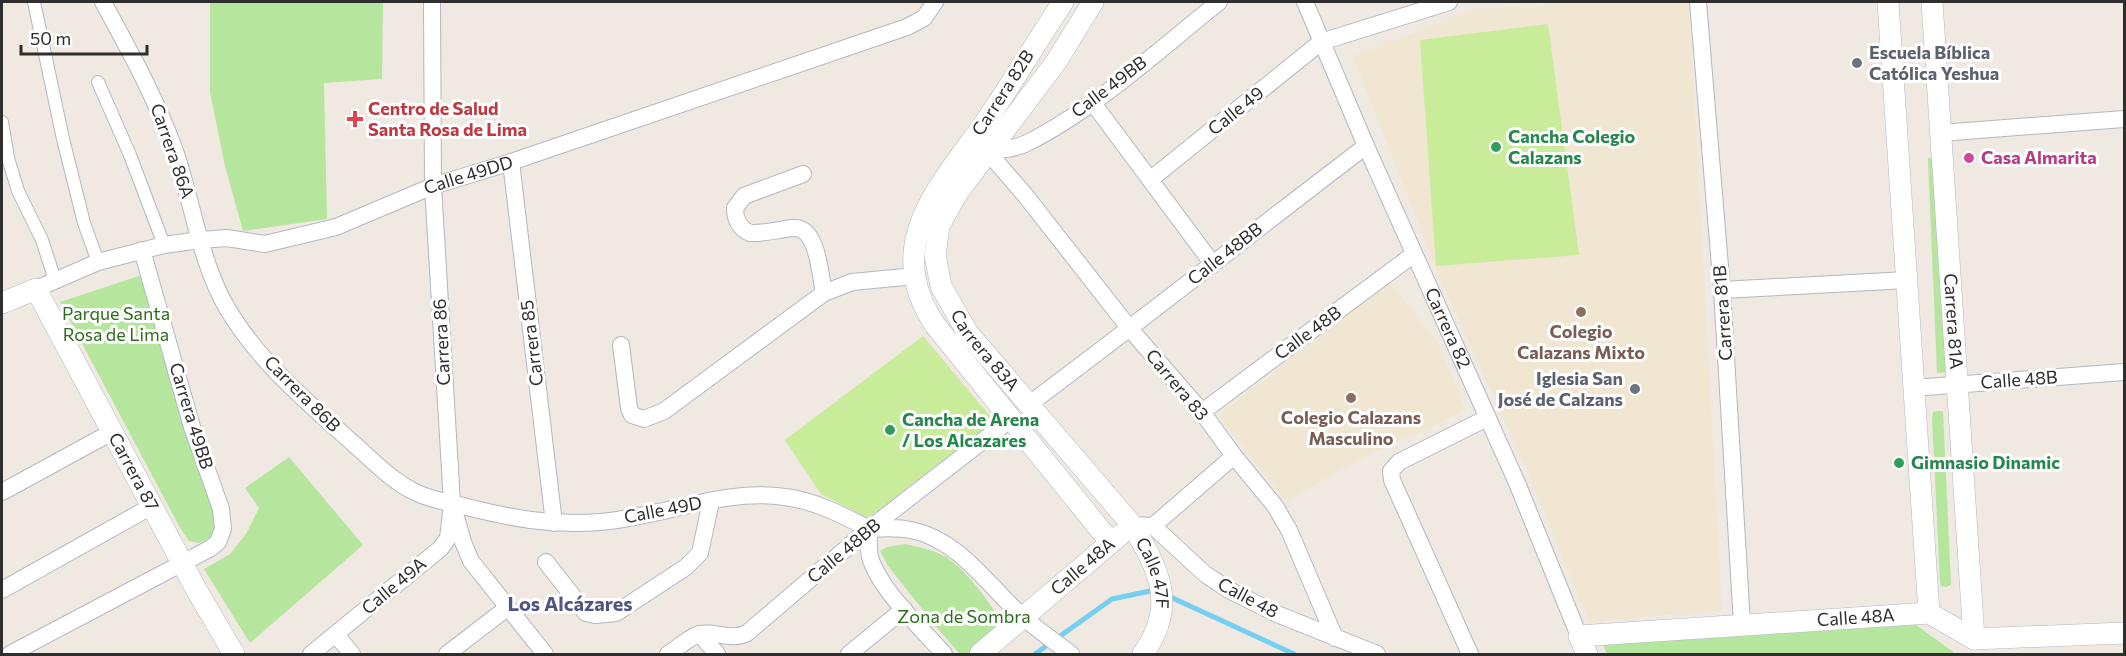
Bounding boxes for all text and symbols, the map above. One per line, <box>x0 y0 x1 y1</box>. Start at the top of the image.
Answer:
scale bar <box>21 18 147 56</box>
text: 50 m <box>30 27 71 49</box>
place label: Escuela Bíblica Católica Yeshua <box>1869 41 1999 84</box>
street label: Carrera 82B <box>966 46 1038 139</box>
street label: Calle 49BB <box>1066 51 1150 122</box>
marker: Escuela Bíblica Católica Yeshua <box>1850 56 1864 70</box>
street label: Calle 49 <box>1203 81 1268 139</box>
place label: Centro de Salud Santa Rosa de Lima <box>368 97 527 140</box>
street label: Carrera 86A <box>146 100 199 201</box>
marker: Centro de Salud Santa Rosa de Lima <box>346 110 364 128</box>
place label: Cancha Colegio Calazans <box>1508 125 1636 168</box>
marker: Cancha Colegio Calazans <box>1489 140 1503 154</box>
place label: Casa Almarita <box>1981 146 2097 168</box>
street label: Calle 49DD <box>420 150 515 199</box>
marker: Casa Almarita <box>1962 151 1976 165</box>
street label: Calle 48BB <box>1183 217 1266 289</box>
street label: Carrera 81B <box>1708 265 1736 361</box>
street label: Carrera 81A <box>1940 272 1968 370</box>
street label: Carrera 82 <box>1421 284 1476 372</box>
street label: Carrera 86 <box>428 298 454 386</box>
street label: Carrera 85 <box>515 299 547 387</box>
street label: Calle 48B <box>1270 301 1345 364</box>
park label: Parque Santa Rosa de Lima <box>62 302 170 345</box>
street label: Carrera 83A <box>946 305 1024 395</box>
marker: Colegio Calazans Mixto <box>1574 305 1588 319</box>
place label: Colegio Calazans Mixto <box>1517 320 1645 363</box>
street label: Carrera 83 <box>1142 344 1214 424</box>
street label: Carrera 86B <box>260 351 345 436</box>
street label: Carrera 49BB <box>165 360 219 472</box>
street label: Calle 48B <box>1980 365 2058 393</box>
place label: Iglesia San José de Calzans <box>1498 367 1623 410</box>
marker: Iglesia San José de Calzans <box>1628 382 1642 396</box>
marker: Colegio Calazans Masculino <box>1344 391 1358 405</box>
place label: Colegio Calazans Masculino <box>1281 406 1421 449</box>
place label: Cancha de Arena / Los Alcazares <box>902 408 1039 451</box>
marker: Cancha de Arena / Los Alcazares <box>883 423 897 437</box>
street label: Carrera 87 <box>105 428 164 514</box>
place label: Gimnasio Dinamic <box>1911 451 2060 473</box>
marker: Gimnasio Dinamic <box>1892 456 1906 470</box>
street label: Calle 49D <box>622 491 704 527</box>
street label: Calle 48BB <box>802 513 884 587</box>
street label: Calle 48A <box>1046 532 1119 599</box>
street label: Calle 47F <box>1132 533 1174 609</box>
street label: Calle 49A <box>357 552 430 619</box>
street label: Calle 48 <box>1214 572 1283 622</box>
district label: Los Alcázares <box>507 591 633 615</box>
street label: Calle 48A <box>1816 603 1895 630</box>
park label: Zona de Sombra <box>897 605 1031 627</box>

